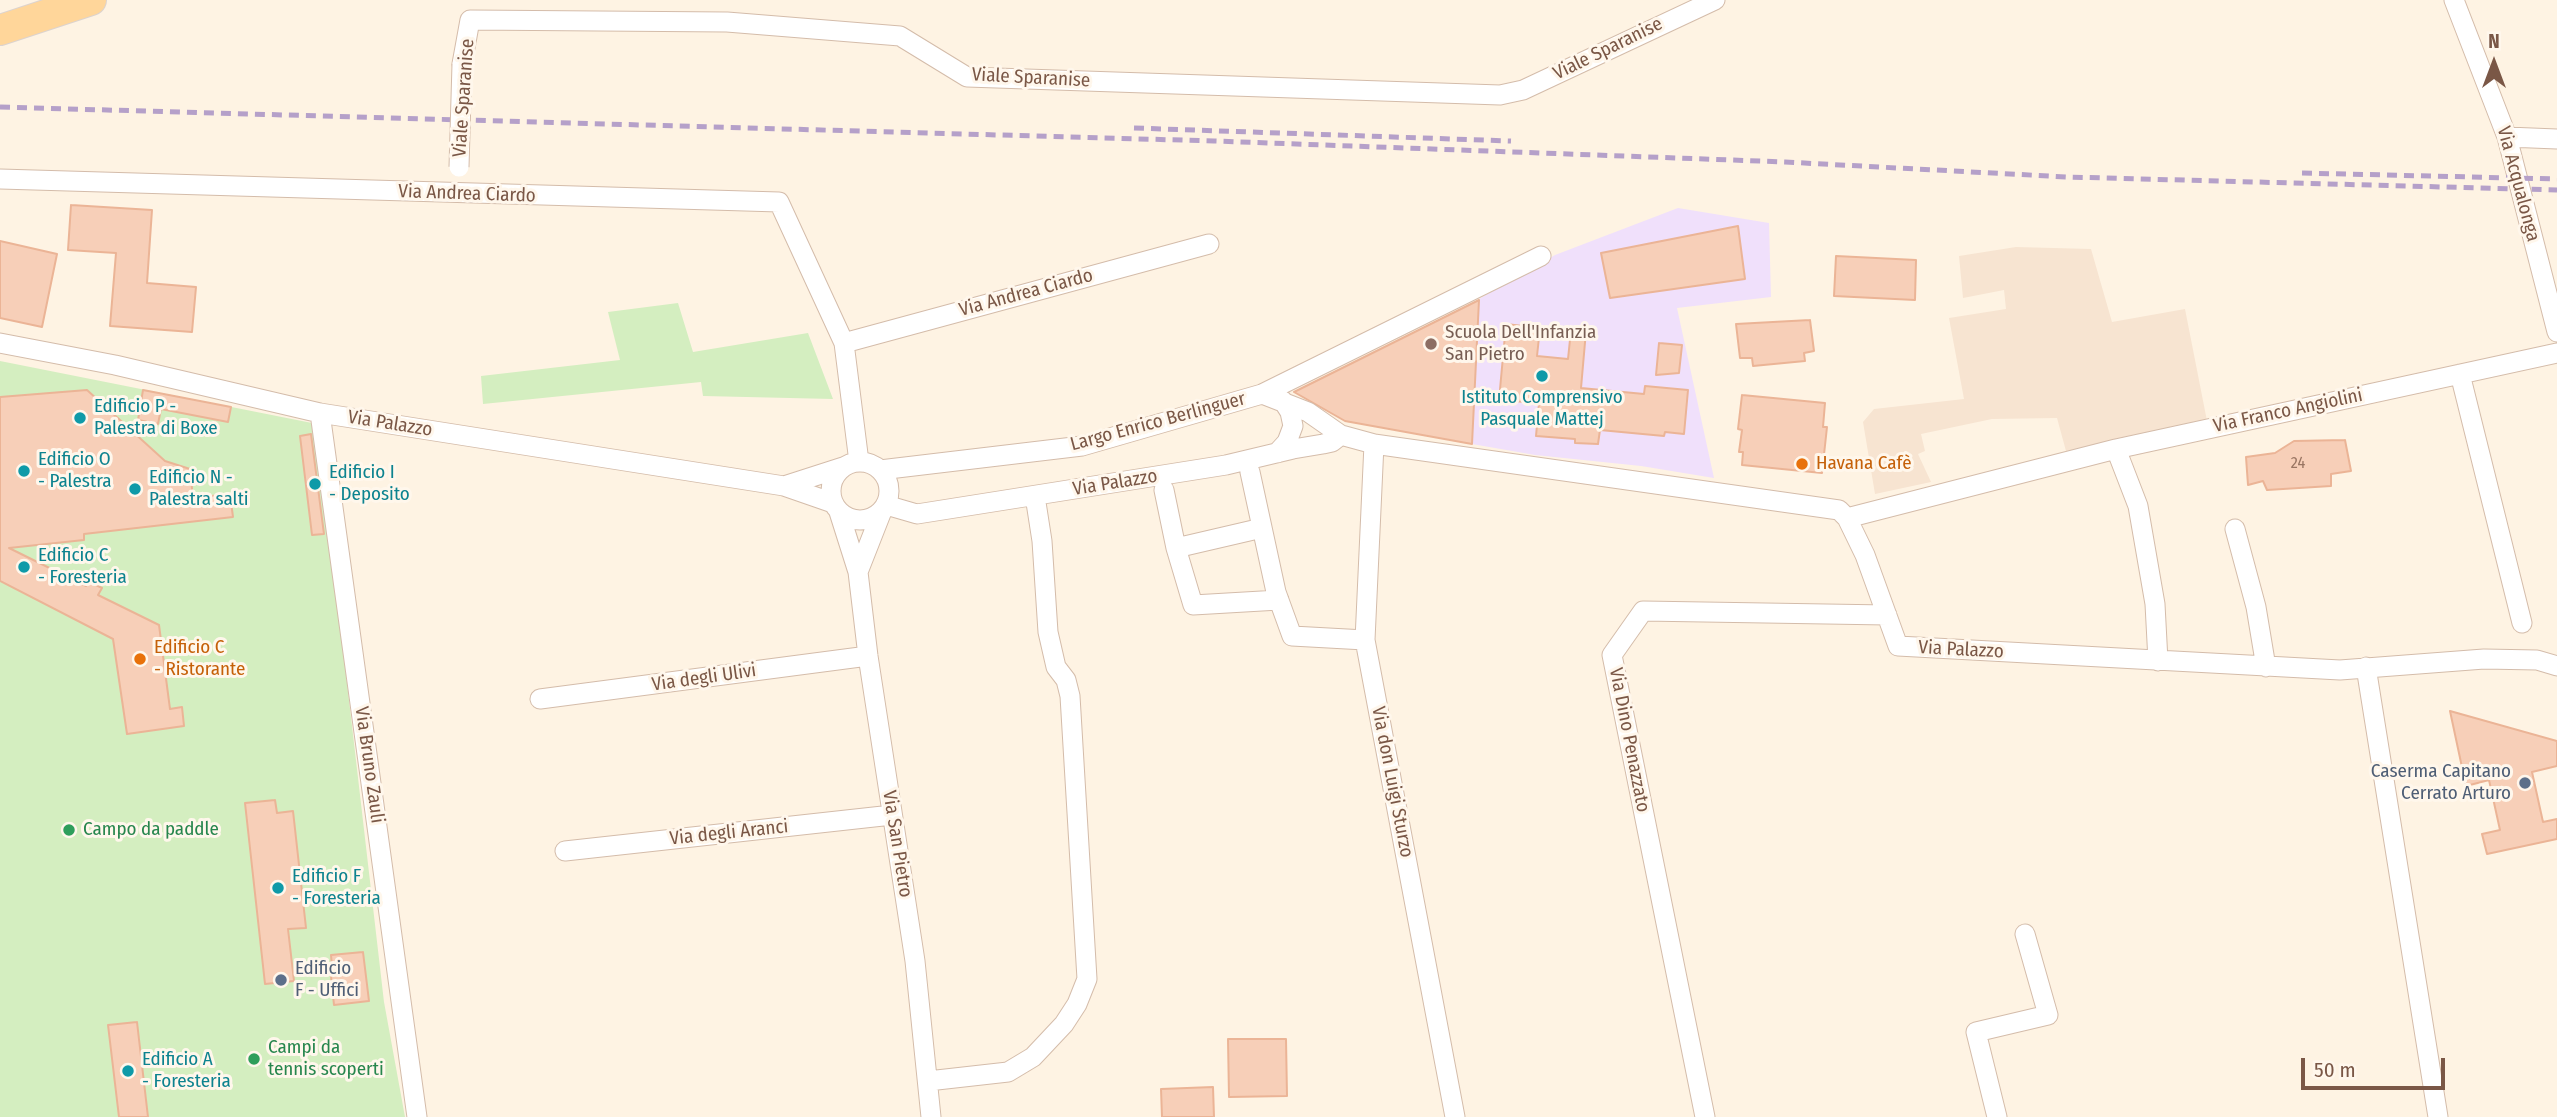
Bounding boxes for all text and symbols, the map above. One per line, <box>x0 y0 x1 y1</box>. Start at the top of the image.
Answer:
street label: Viale Sparanise <box>1550 13 1666 85</box>
north arrow <box>2459 28 2529 98</box>
text: N <box>2488 30 2500 53</box>
street label: Viale Sparanise <box>448 38 480 158</box>
street label: Viale Sparanise <box>971 64 1091 92</box>
street label: Via Acqualonga <box>2492 124 2544 244</box>
street label: Via Andrea Ciardo <box>398 180 536 208</box>
street label: Via Andrea Ciardo <box>957 264 1095 322</box>
place label: Scuola Dell'Infanzia San Pietro <box>1445 322 1596 366</box>
marker: Scuola Dell'Infanzia San Pietro <box>1423 336 1439 352</box>
marker: Istituto Comprensivo Pasquale Mattej <box>1534 368 1550 384</box>
street label: Via Franco Angiolini <box>2211 384 2365 438</box>
place label: Istituto Comprensivo Pasquale Mattej <box>1461 387 1623 431</box>
street label: Largo Enrico Berlinguer <box>1068 388 1248 456</box>
place label: Edificio P - Palestra di Boxe <box>94 396 218 440</box>
street label: Via Palazzo <box>346 406 434 442</box>
marker: Edificio P - Palestra di Boxe <box>72 410 88 426</box>
place label: Edificio O - Palestra <box>38 449 112 493</box>
place label: Havana Cafè <box>1816 453 1912 475</box>
house number: 24 <box>2291 454 2305 474</box>
marker: Havana Cafè <box>1794 456 1810 472</box>
place label: Edificio I - Deposito <box>329 462 410 506</box>
marker: Edificio O - Palestra <box>16 463 32 479</box>
street label: Via Palazzo <box>1071 465 1159 501</box>
place label: Edificio N - Palestra salti <box>149 467 249 511</box>
marker: Edificio I - Deposito <box>307 476 323 492</box>
marker: Edificio N - Palestra salti <box>127 481 143 497</box>
place label: Edificio C - Foresteria <box>38 545 127 589</box>
marker: Edificio C - Foresteria <box>16 559 32 575</box>
street label: Via Palazzo <box>1918 636 2004 664</box>
place label: Edificio C - Ristorante <box>154 637 245 681</box>
marker: Edificio C - Ristorante <box>132 651 148 667</box>
street label: Via degli Ulivi <box>650 659 758 697</box>
street label: Via Dino Penazzato <box>1604 666 1654 814</box>
street label: Via Bruno Zauli <box>350 705 388 825</box>
street label: Via don Luigi Sturzo <box>1366 705 1418 859</box>
place label: Caserma Capitano Cerrato Arturo <box>2371 761 2511 805</box>
marker: Caserma Capitano Cerrato Arturo <box>2517 775 2533 791</box>
street label: Via San Pietro <box>877 789 917 899</box>
street label: Via degli Aranci <box>668 815 790 851</box>
place label: Campo da paddle <box>83 819 219 841</box>
marker: Campo da paddle <box>61 822 77 838</box>
place label: Edificio F - Foresteria <box>292 866 381 910</box>
marker: Edificio F - Foresteria <box>270 880 286 896</box>
place label: Edificio F - Uffici <box>295 958 359 1002</box>
marker: Edificio F - Uffici <box>273 972 289 988</box>
place label: Campi da tennis scoperti <box>268 1037 384 1081</box>
scale bar <box>2305 1044 2448 1088</box>
place label: Edificio A - Foresteria <box>142 1049 231 1093</box>
marker: Campi da tennis scoperti <box>246 1051 262 1067</box>
text: 50 m <box>2314 1057 2356 1083</box>
marker: Edificio A - Foresteria <box>120 1063 136 1079</box>

